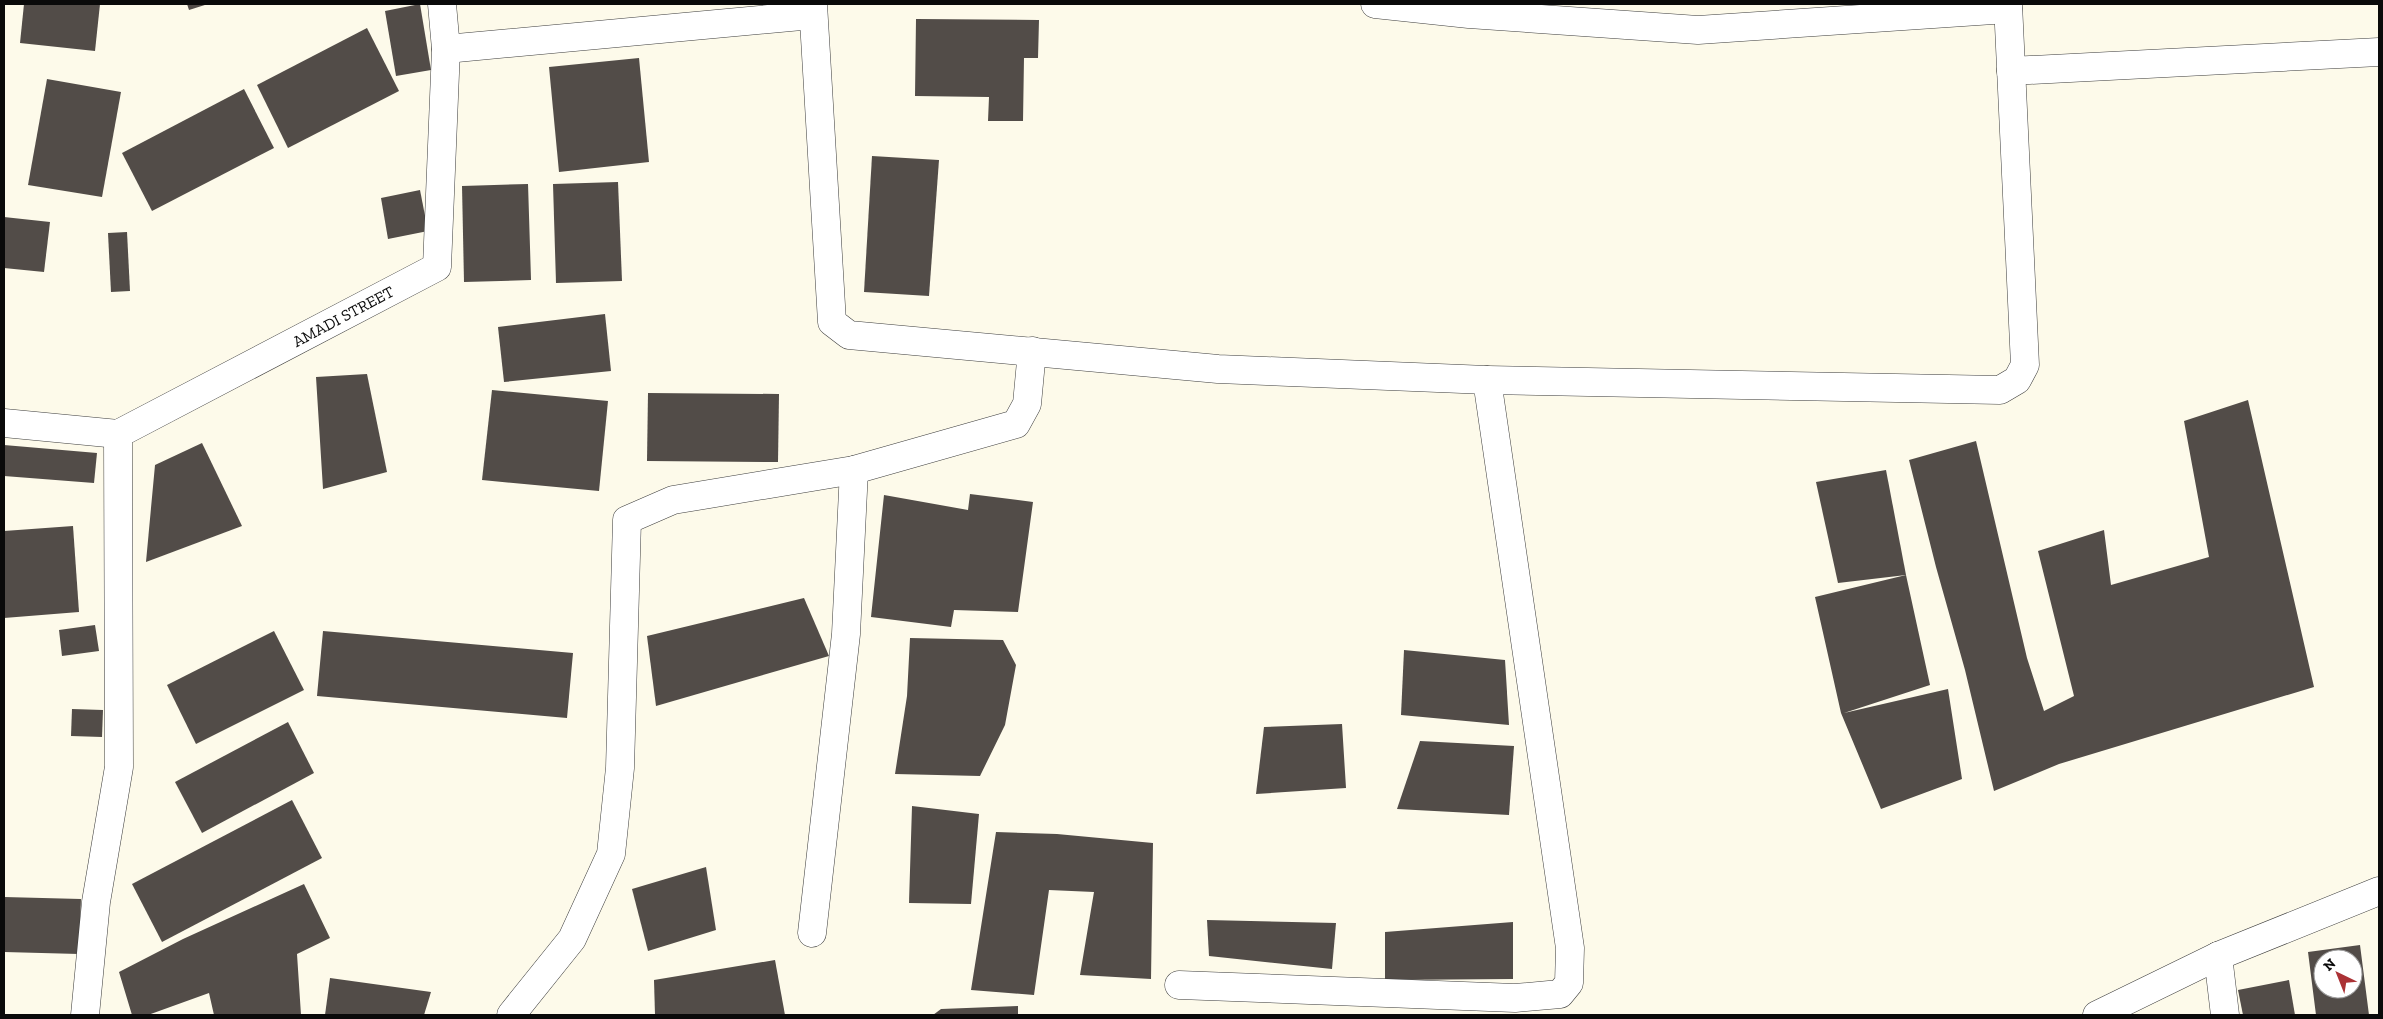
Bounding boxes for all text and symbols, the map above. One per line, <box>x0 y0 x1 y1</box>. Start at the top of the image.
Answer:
street label: AMADI STREET <box>289 282 397 351</box>
north arrow <box>2313 949 2363 999</box>
text: N <box>2320 955 2339 975</box>

